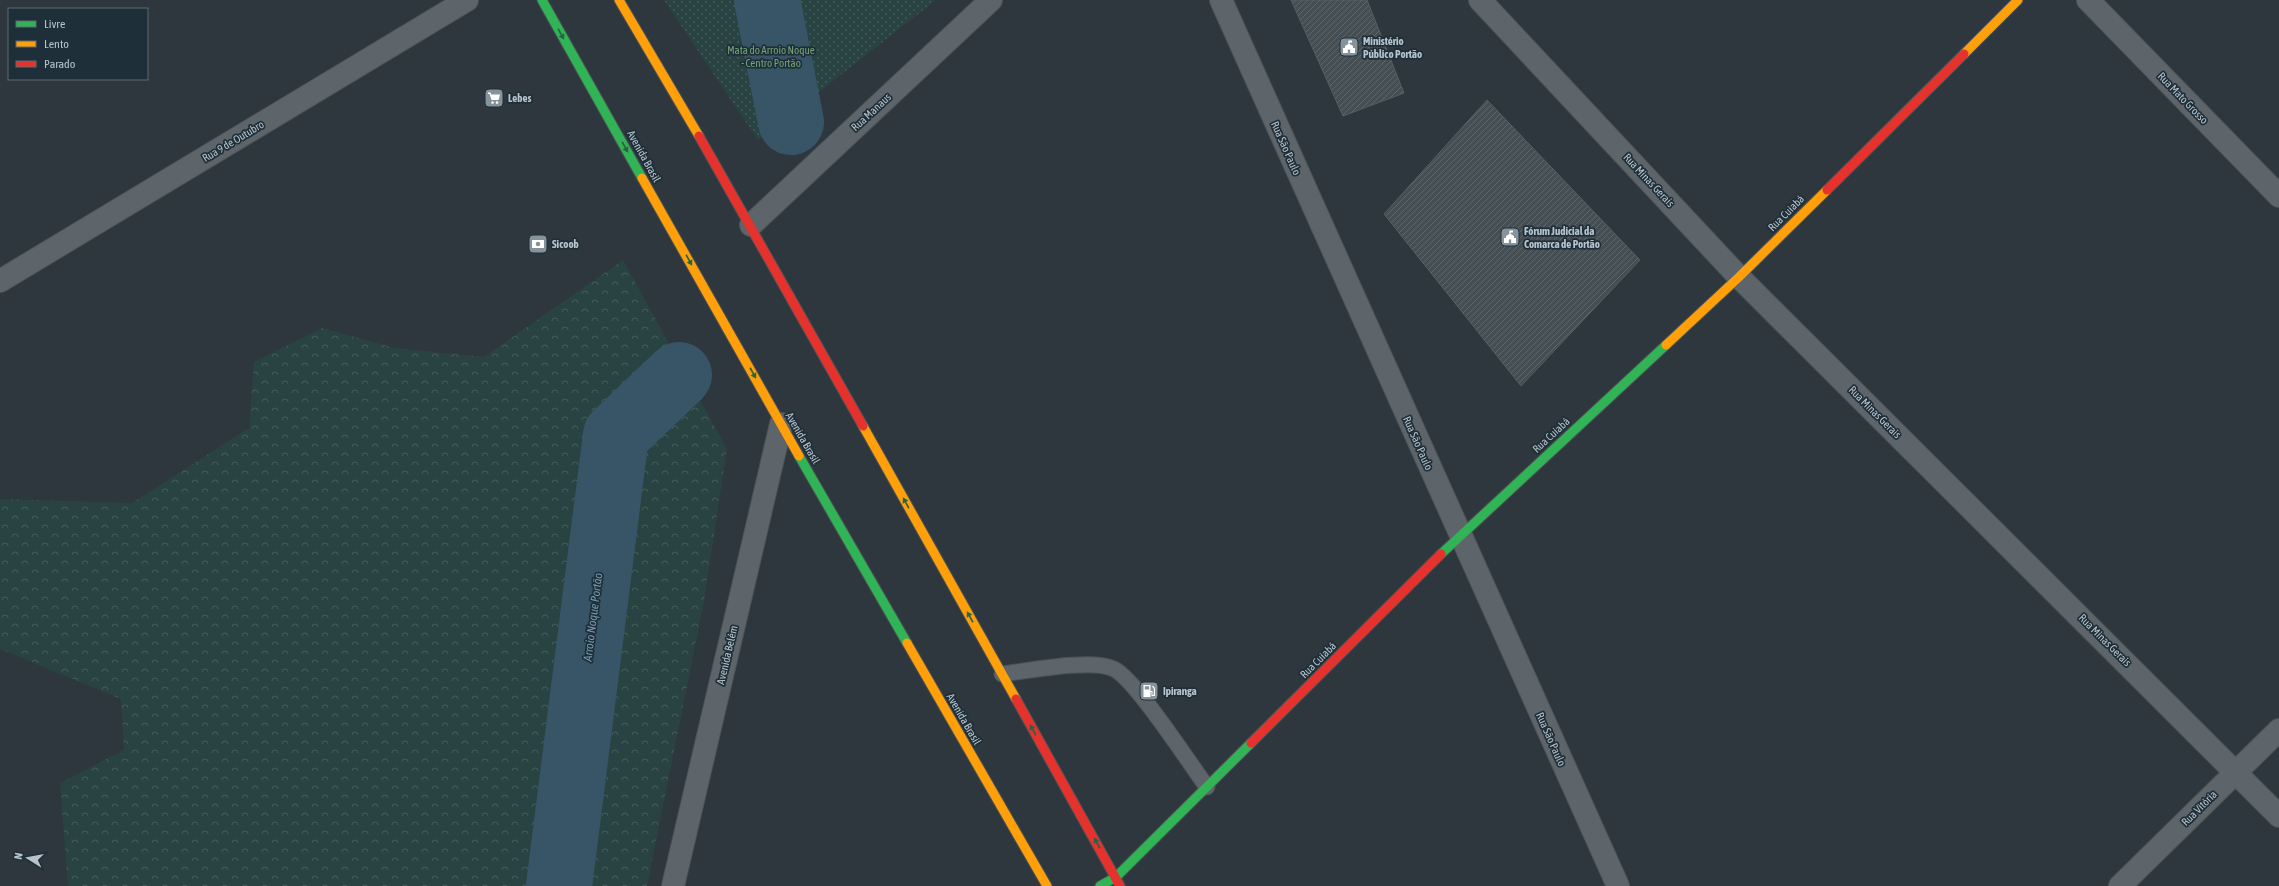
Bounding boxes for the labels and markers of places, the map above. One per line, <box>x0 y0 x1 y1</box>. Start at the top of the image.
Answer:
place label: Ministério Público Portão <box>1363 35 1422 60</box>
public building icon: Ministério Público Portão <box>1338 36 1360 58</box>
supermarket icon: Lebes <box>483 87 505 109</box>
place label: Lebes <box>508 92 531 104</box>
place label: Fórum Judicial da Comarca de Portão <box>1524 225 1600 250</box>
public building icon: Fórum Judicial da Comarca de Portão <box>1499 226 1521 248</box>
bank icon: Sicoob <box>527 233 549 255</box>
place label: Sicoob <box>552 238 579 250</box>
fuel station icon: Ipiranga <box>1138 680 1160 702</box>
place label: Ipiranga <box>1163 685 1197 697</box>

